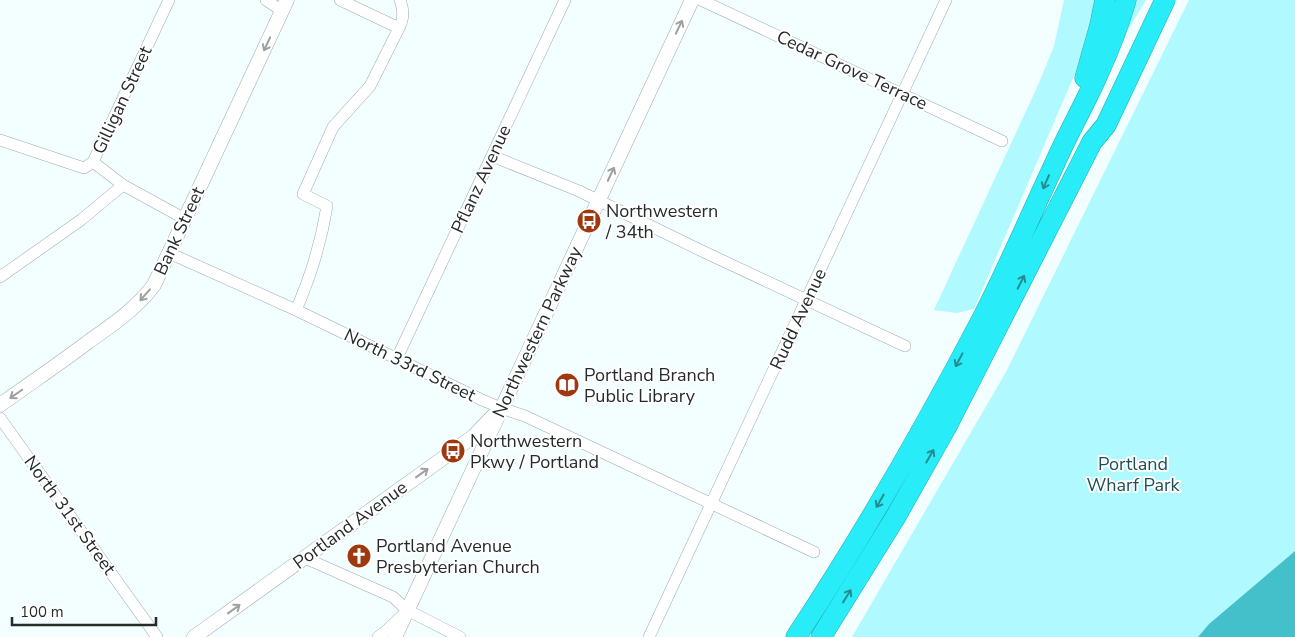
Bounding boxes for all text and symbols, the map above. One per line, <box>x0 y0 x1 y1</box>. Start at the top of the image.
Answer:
one-way arrow <box>675 20 685 35</box>
street label: Cedar Grove Terrace <box>773 24 931 116</box>
one-way arrow <box>261 36 271 51</box>
street label: Gilligan Street <box>87 42 158 158</box>
street label: Pflanz Avenue <box>445 121 517 237</box>
one-way arrow <box>607 167 616 182</box>
one-way arrow <box>1041 174 1050 189</box>
street label: Bank Street <box>148 182 210 279</box>
place label: Northwestern / 34th <box>605 199 718 244</box>
bus stop icon: Northwestern / 34th <box>576 208 602 234</box>
street label: Northwestern Parkway <box>487 242 588 421</box>
street label: Rudd Avenue <box>764 265 832 373</box>
one-way arrow <box>1017 275 1026 290</box>
one-way arrow <box>140 289 151 302</box>
street label: North 33rd Street <box>340 323 480 408</box>
one-way arrow <box>954 352 964 366</box>
place label: Portland Branch Public Library <box>584 363 715 408</box>
library icon: Portland Branch Public Library <box>554 372 580 398</box>
one-way arrow <box>9 389 23 399</box>
place label: Northwestern Pkwy / Portland <box>470 429 599 474</box>
bus stop icon: Northwestern Pkwy / Portland <box>440 438 466 464</box>
one-way arrow <box>925 449 935 464</box>
street label: North 31st Street <box>19 451 122 580</box>
park label: Portland Wharf Park <box>1086 452 1181 497</box>
one-way arrow <box>415 468 429 478</box>
street label: Portland Avenue <box>288 475 412 575</box>
one-way arrow <box>875 494 885 509</box>
place label: Portland Avenue Presbyterian Church <box>376 534 540 579</box>
church icon: Portland Avenue Presbyterian Church <box>346 543 372 569</box>
one-way arrow <box>842 589 852 603</box>
scale bar <box>12 594 156 626</box>
text: 100 m <box>20 602 64 622</box>
one-way arrow <box>227 604 241 614</box>

